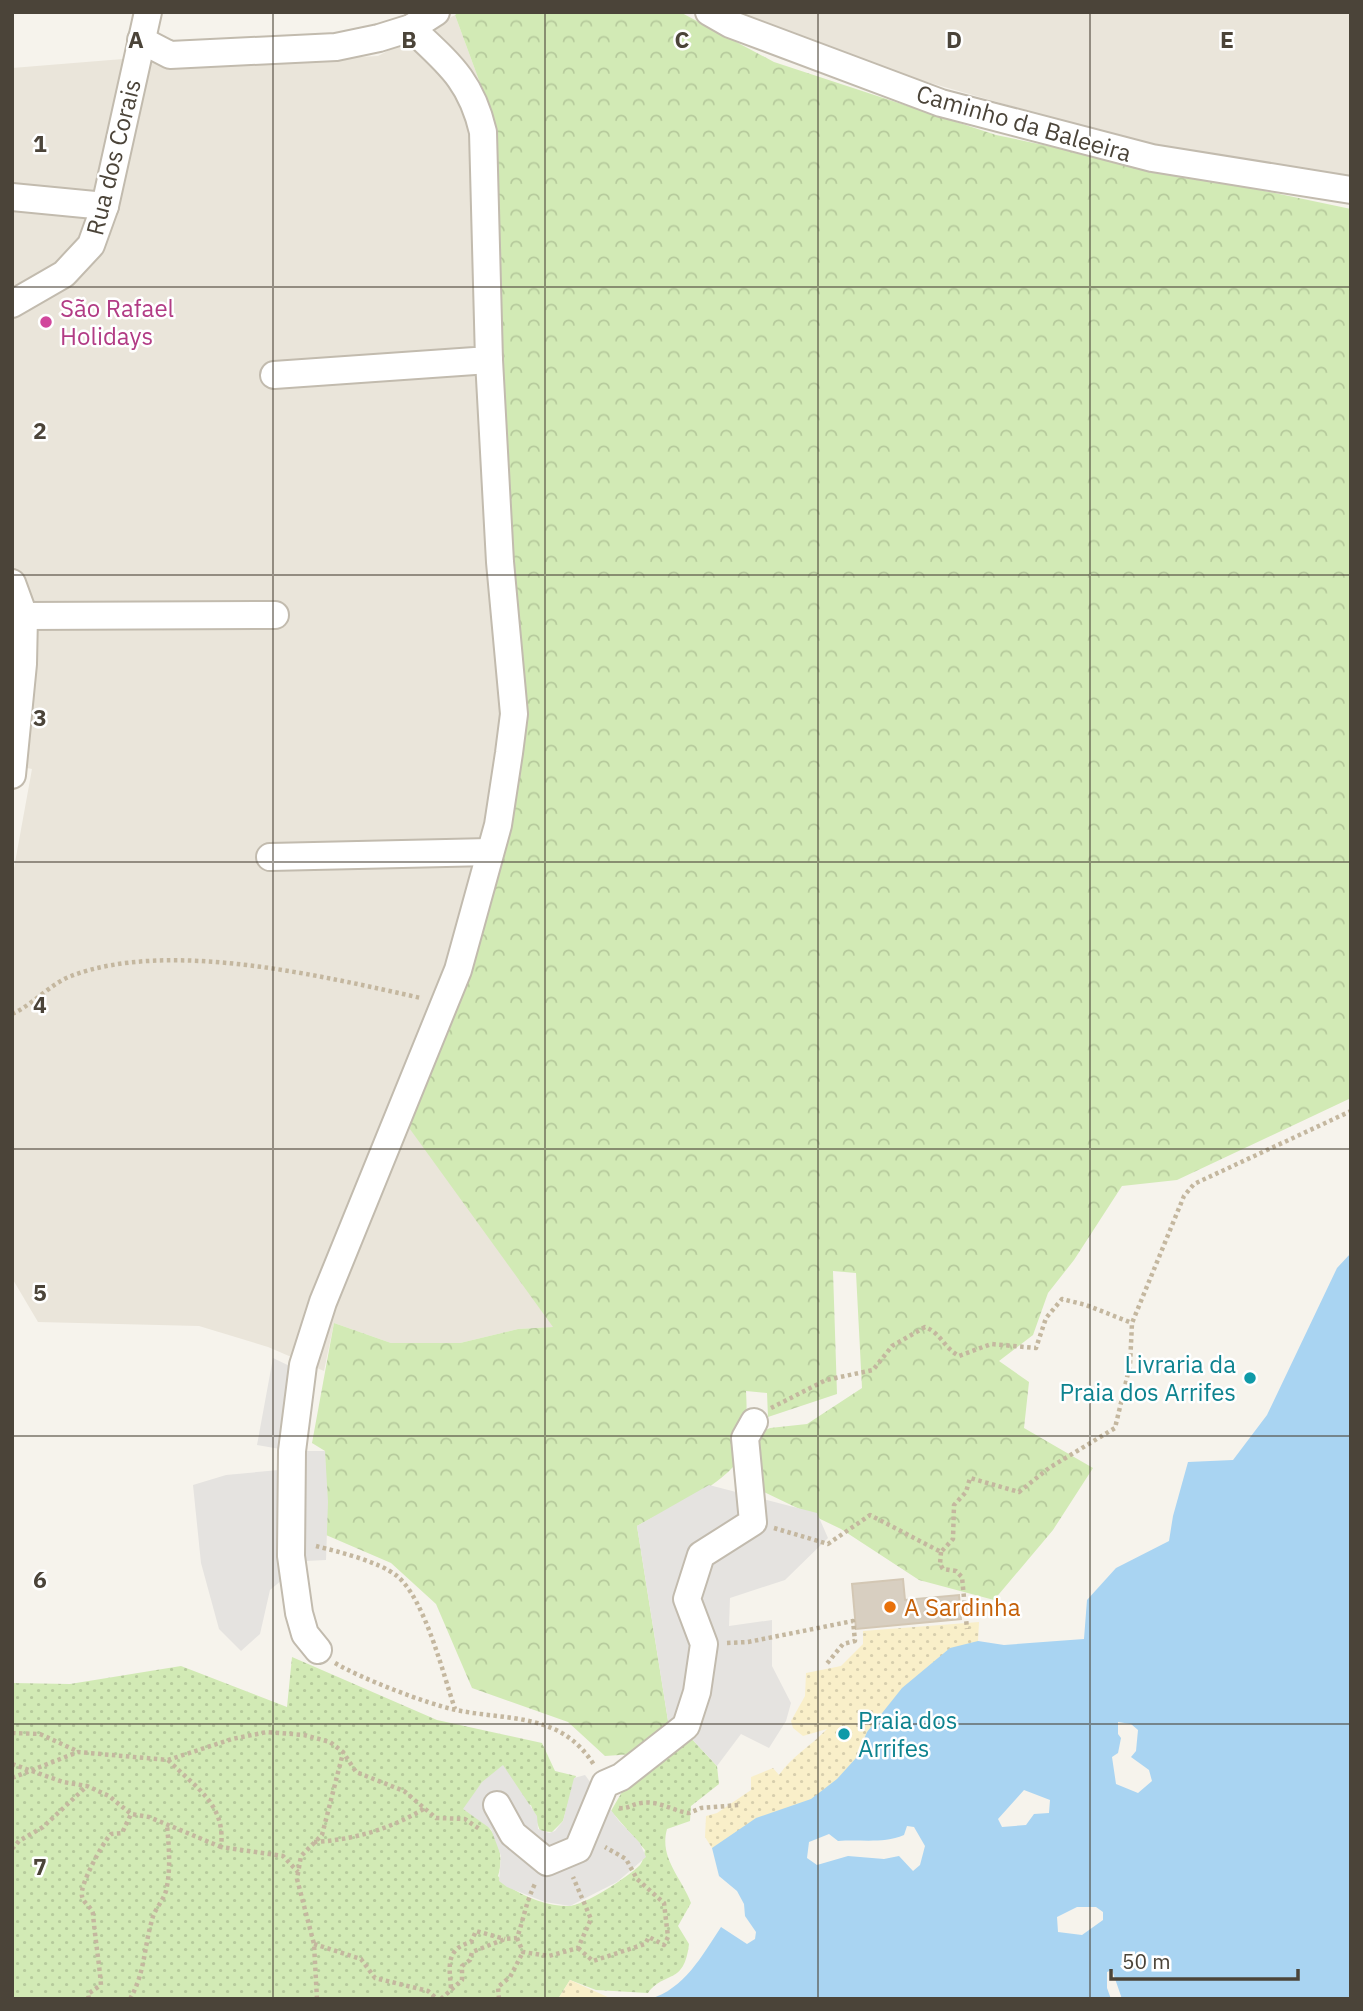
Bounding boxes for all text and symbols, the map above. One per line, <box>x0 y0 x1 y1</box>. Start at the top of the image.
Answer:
text: A <box>128 24 144 54</box>
text: B <box>401 24 417 54</box>
text: C <box>675 24 690 54</box>
text: D <box>946 24 962 54</box>
text: E <box>1220 24 1234 54</box>
street label: Rua dos Corais <box>78 76 148 238</box>
street label: Caminho da Baleeira <box>913 77 1135 169</box>
text: 1 <box>33 128 47 158</box>
place label: São Rafael Holidays <box>60 292 174 352</box>
marker: São Rafael Holidays <box>38 314 54 330</box>
text: 2 <box>33 415 47 445</box>
text: 3 <box>33 702 47 732</box>
text: 4 <box>33 989 47 1019</box>
text: 5 <box>33 1277 47 1307</box>
place label: Livraria da Praia dos Arrifes <box>1059 1348 1236 1408</box>
marker: Livraria da Praia dos Arrifes <box>1242 1370 1258 1386</box>
text: 6 <box>33 1564 47 1594</box>
place label: A Sardinha <box>904 1591 1021 1623</box>
marker: A Sardinha <box>882 1599 898 1615</box>
place label: Praia dos Arrifes <box>858 1704 957 1764</box>
marker: Praia dos Arrifes <box>836 1726 852 1742</box>
text: 7 <box>33 1851 47 1881</box>
scale bar <box>1111 1938 1298 1982</box>
text: 50 m <box>1122 1947 1171 1975</box>

